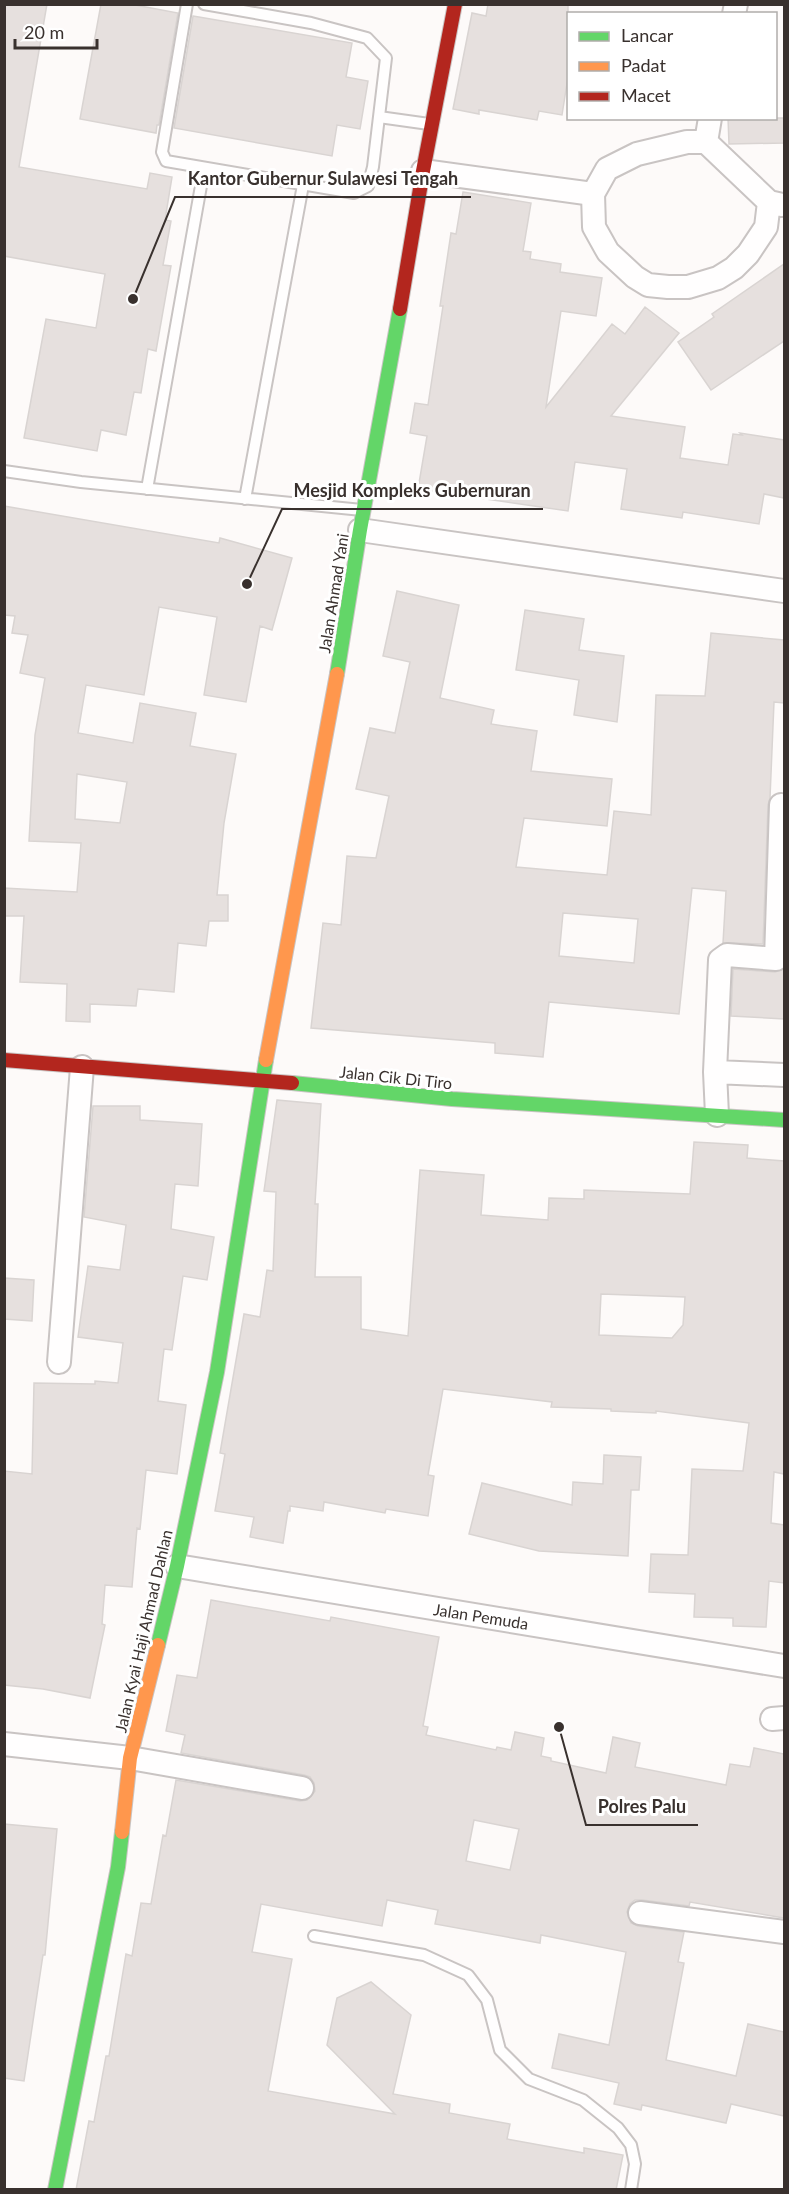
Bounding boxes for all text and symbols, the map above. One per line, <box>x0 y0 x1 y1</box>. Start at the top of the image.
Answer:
scale bar <box>15 12 98 50</box>
legend <box>567 12 777 120</box>
text: 20 m <box>24 21 64 43</box>
text: Lancar <box>621 24 674 46</box>
text: Padat <box>621 54 666 76</box>
text: Macet <box>621 84 671 106</box>
callout: Kantor Gubernur Sulawesi Tengah <box>175 161 471 197</box>
text: Kantor Gubernur Sulawesi Tengah <box>188 167 458 189</box>
callout: Mesjid Kompleks Gubernuran <box>282 473 543 509</box>
text: Mesjid Kompleks Gubernuran <box>293 479 531 501</box>
street label: Jalan Ahmad Yani <box>314 532 352 654</box>
street label: Jalan Cik Di Tiro <box>339 1062 453 1092</box>
street label: Jalan Kyai Haji Ahmad Dahlan <box>110 1528 176 1734</box>
street label: Jalan Pemuda <box>432 1599 530 1633</box>
callout: Polres Palu <box>586 1789 698 1825</box>
text: Polres Palu <box>598 1795 686 1817</box>

